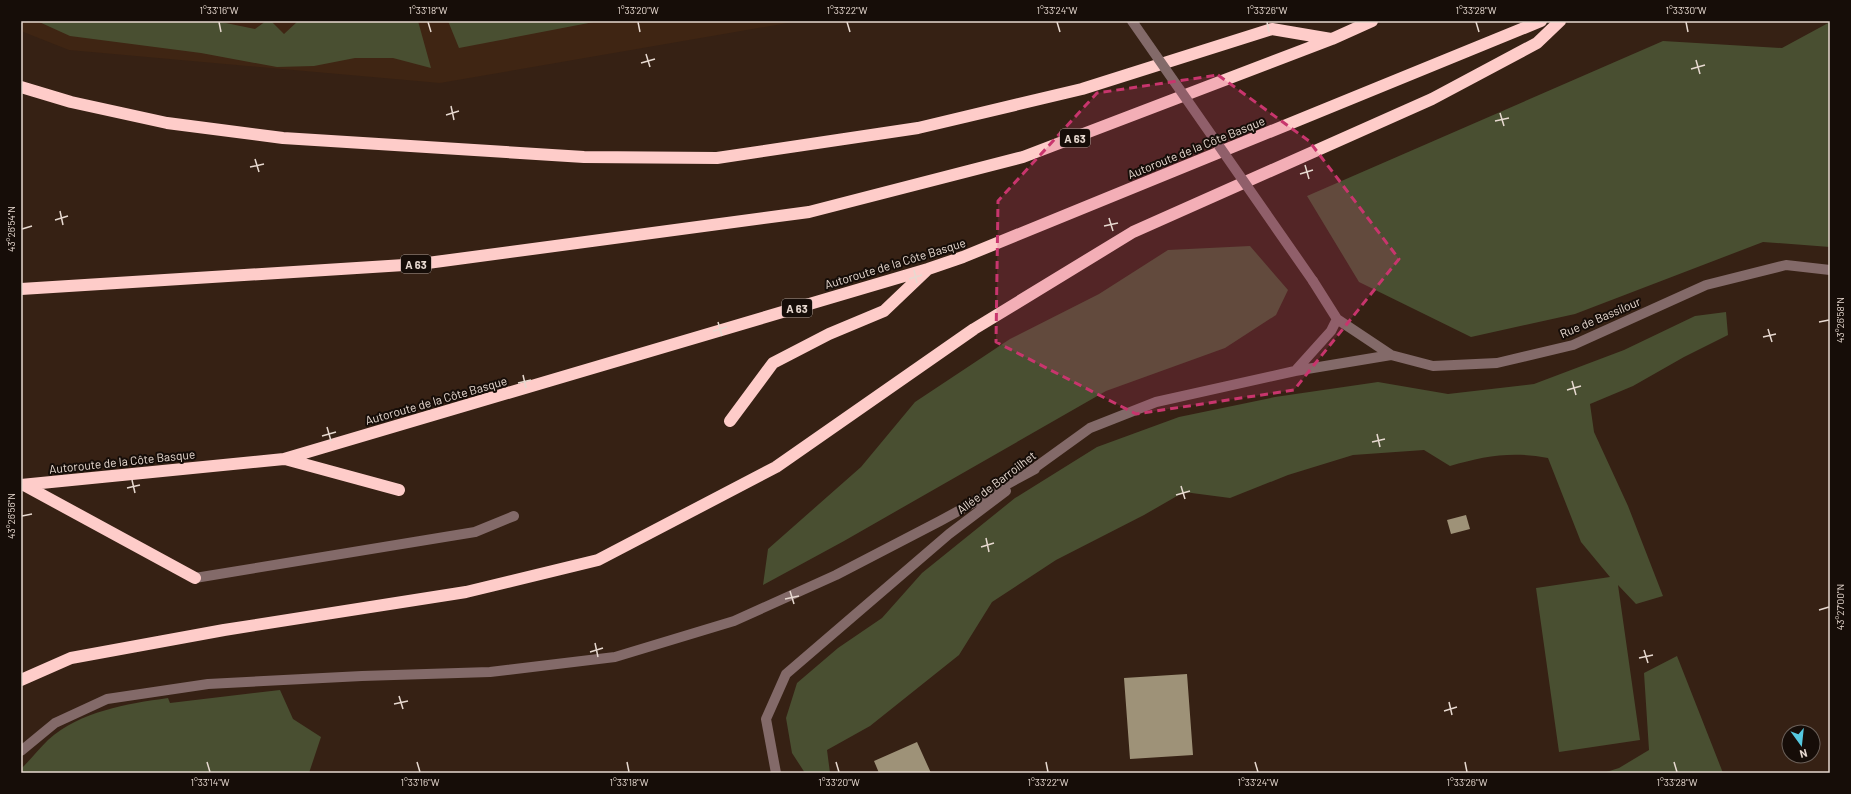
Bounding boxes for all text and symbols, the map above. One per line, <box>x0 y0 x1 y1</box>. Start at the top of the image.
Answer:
text: 1°33'16"W <box>200 4 239 16</box>
text: 1°33'18"W <box>408 4 448 16</box>
text: 1°33'20"W <box>617 4 659 16</box>
text: 1°33'22"W <box>826 4 868 16</box>
text: 1°33'24"W <box>1036 4 1078 16</box>
text: 1°33'26"W <box>1247 4 1288 16</box>
text: 1°33'28"W <box>1456 4 1497 16</box>
text: 1°33'30"W <box>1665 4 1707 16</box>
street label: Autoroute de la Côte Basque <box>1125 113 1267 181</box>
road number: A 63 <box>1060 129 1090 147</box>
text: 43°26'54"N <box>5 206 17 252</box>
street label: Autoroute de la Côte Basque <box>823 235 967 291</box>
road number: A 63 <box>401 255 431 273</box>
street label: Rue de Bassilour <box>1558 294 1643 340</box>
text: 43°26'58"N <box>1834 297 1846 343</box>
road number: A 63 <box>782 299 812 317</box>
street label: Autoroute de la Côte Basque <box>364 373 508 427</box>
street label: Autoroute de la Côte Basque <box>48 446 196 476</box>
street label: Allée de Barroilhet <box>954 448 1038 516</box>
text: 43°26'56"N <box>5 493 17 539</box>
text: 43°27'00"N <box>1834 584 1846 630</box>
north arrow <box>1781 724 1821 764</box>
text: N <box>1798 747 1809 761</box>
text: 1°33'14"W <box>190 776 230 788</box>
text: 1°33'16"W <box>401 776 440 788</box>
text: 1°33'18"W <box>609 776 649 788</box>
text: 1°33'20"W <box>818 776 860 788</box>
text: 1°33'22"W <box>1027 776 1069 788</box>
text: 1°33'24"W <box>1237 776 1279 788</box>
text: 1°33'26"W <box>1447 776 1488 788</box>
text: 1°33'28"W <box>1657 776 1698 788</box>

